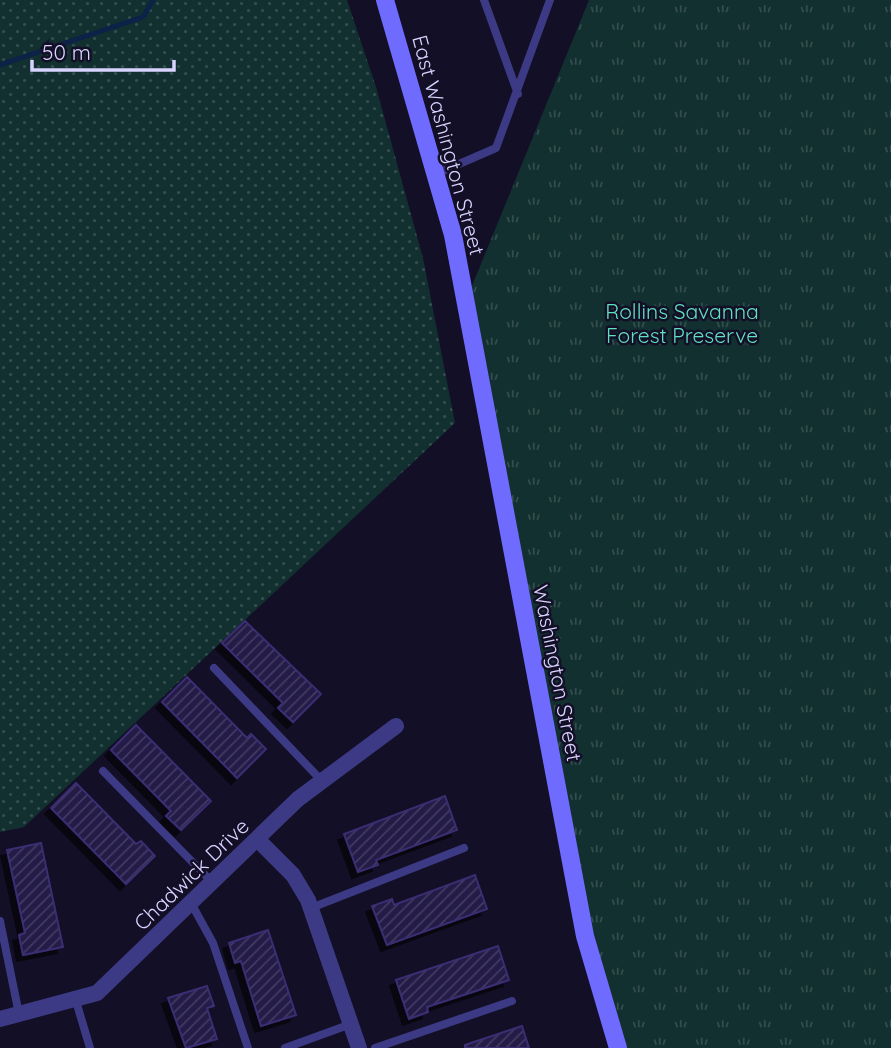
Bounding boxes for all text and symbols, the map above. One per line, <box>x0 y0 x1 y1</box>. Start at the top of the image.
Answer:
scale bar <box>32 28 173 72</box>
street label: East Washington Street <box>407 32 491 258</box>
text: 50 m <box>42 39 91 65</box>
park label: Rollins Savanna Forest Preserve <box>605 298 759 348</box>
street label: Washington Street <box>528 583 588 763</box>
street label: Chadwick Drive <box>128 813 254 935</box>

